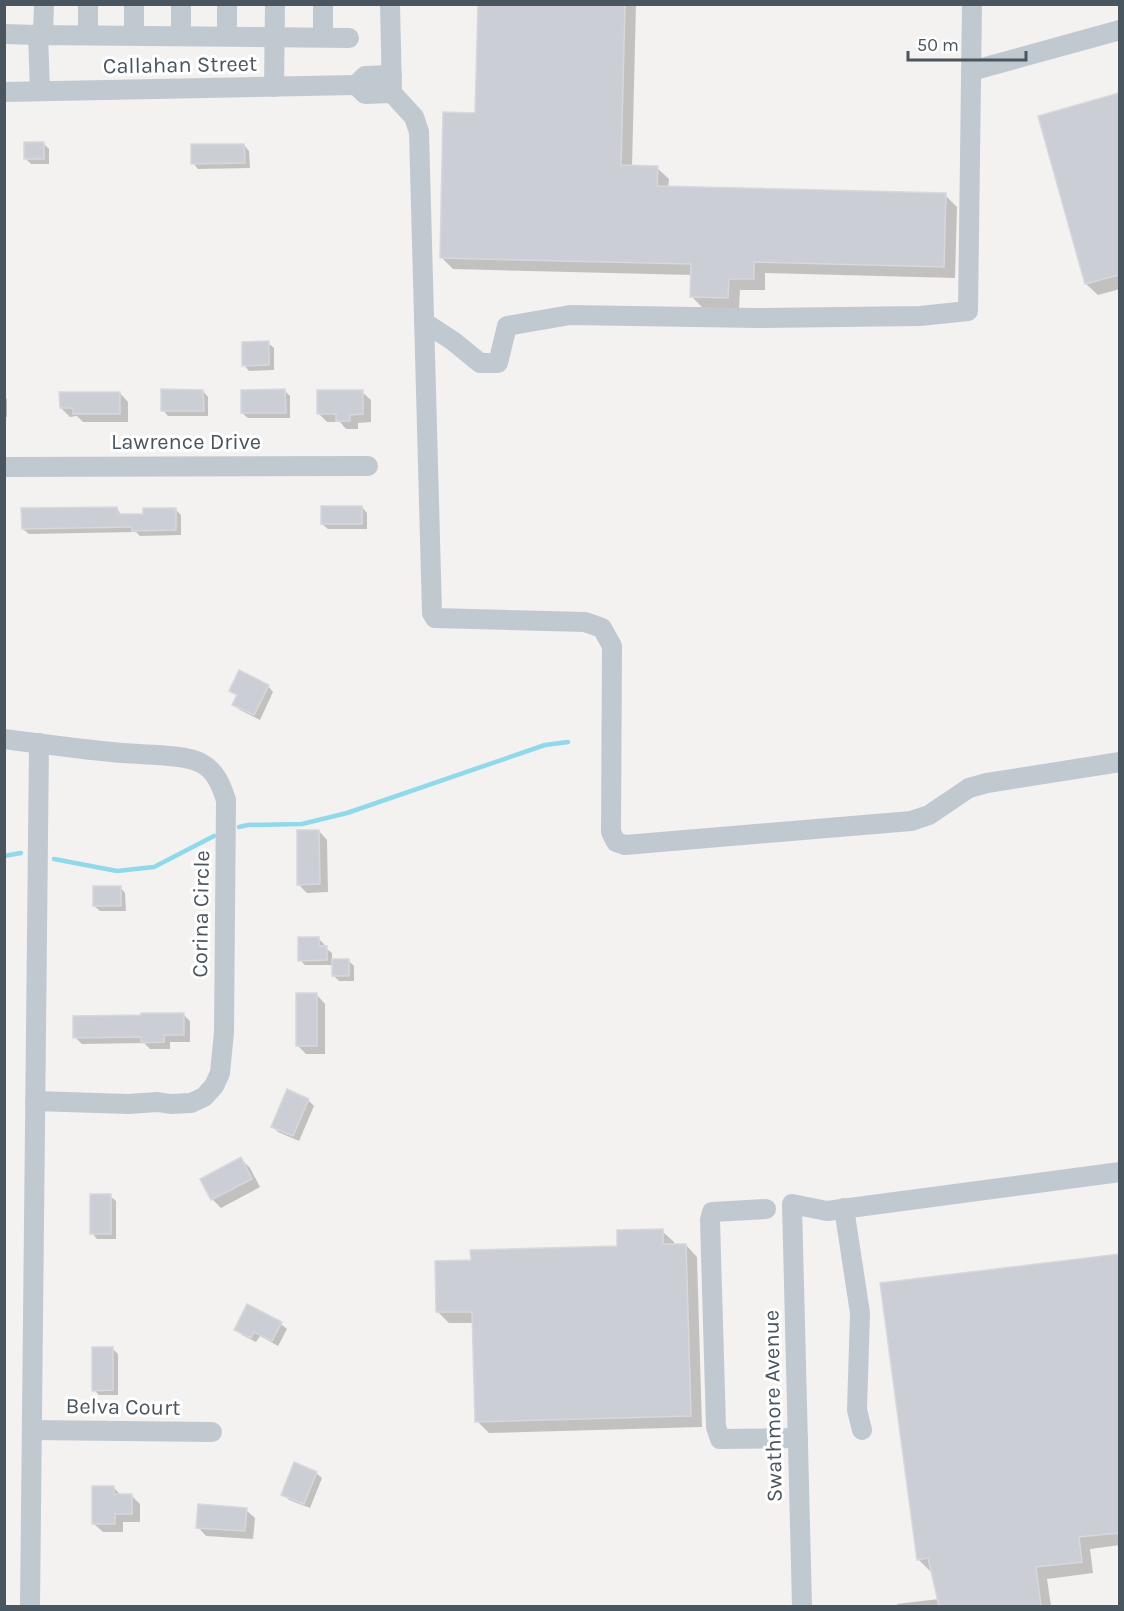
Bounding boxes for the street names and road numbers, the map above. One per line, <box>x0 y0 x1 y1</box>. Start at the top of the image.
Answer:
street label: Callahan Street <box>103 51 257 79</box>
street label: Lawrence Drive <box>111 429 261 455</box>
street label: Corina Circle <box>187 850 215 978</box>
street label: Swathmore Avenue <box>758 1310 788 1502</box>
street label: Belva Court <box>65 1393 181 1421</box>

